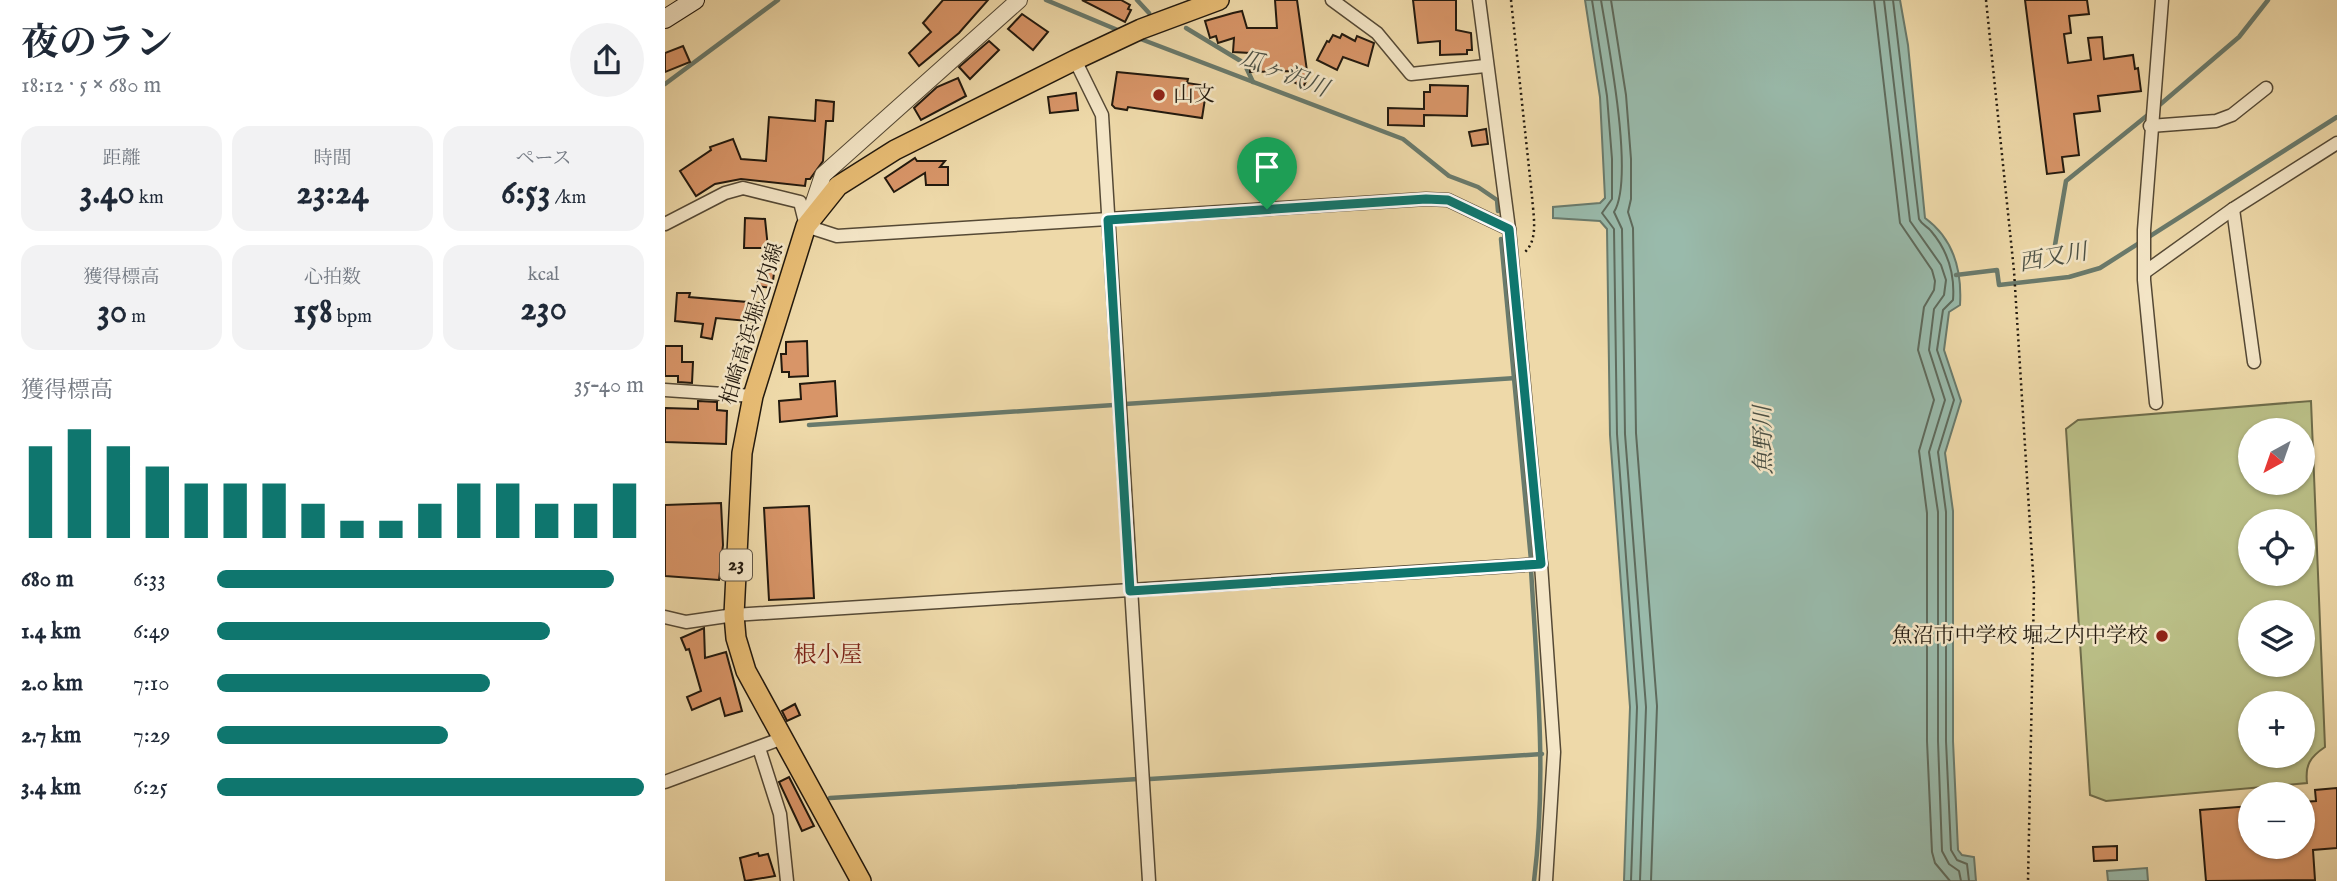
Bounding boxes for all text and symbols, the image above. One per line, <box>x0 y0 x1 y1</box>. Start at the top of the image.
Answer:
text: 夜のラン <box>21 21 173 69</box>
button: share <box>570 23 644 97</box>
water label: 瓜ヶ沢川 <box>1236 44 1335 105</box>
text: 18:12 · 5 × 680 m <box>21 71 161 100</box>
place label: 山文 <box>1173 82 1215 109</box>
marker: 山文 <box>1151 87 1167 103</box>
pin <box>1237 137 1297 209</box>
text: 距離 <box>102 147 141 171</box>
text: 時間 <box>313 147 352 171</box>
text: ペース <box>515 147 572 171</box>
icon: arrive <box>1248 148 1286 186</box>
text: 3.40 <box>79 171 135 216</box>
text: 23:24 <box>296 171 369 216</box>
text: 6:53 <box>501 171 551 216</box>
text: km <box>135 186 164 210</box>
text: /km <box>551 186 586 210</box>
water label: 西又川 <box>2017 237 2092 278</box>
street label: 柏崎高浜堀之内線 <box>716 240 790 408</box>
text: kcal <box>528 263 559 287</box>
text: 獲得標高 <box>83 266 160 290</box>
text: 心拍数 <box>304 266 361 290</box>
text: 230 <box>520 287 567 332</box>
text: 30 <box>97 290 127 335</box>
text: 158 <box>293 290 333 335</box>
text: m <box>127 305 146 329</box>
text: bpm <box>333 305 372 329</box>
text: 35–40 m <box>574 371 644 400</box>
text: 獲得標高 <box>21 376 113 405</box>
water label: 魚野川 <box>1749 402 1779 475</box>
north arrow <box>2238 418 2315 495</box>
map controls <box>2238 418 2315 859</box>
button: locate <box>2238 509 2315 586</box>
road number: 23 <box>720 550 752 580</box>
text: 680 m <box>21 565 74 594</box>
text: 6:33 <box>133 565 166 594</box>
button: layers <box>2238 600 2315 677</box>
text: 1.4 km <box>21 617 81 646</box>
text: 6:49 <box>133 617 170 646</box>
place label: 魚沼市中学校 堀之内中学校 <box>1891 623 2148 650</box>
marker: 魚沼市中学校 堀之内中学校 <box>2154 628 2170 644</box>
district label: 根小屋 <box>794 641 863 670</box>
text: 2.0 km <box>21 669 83 698</box>
text: 7:10 <box>133 669 170 698</box>
button: + <box>2238 691 2315 768</box>
text: 2.7 km <box>21 721 81 750</box>
text: 7:29 <box>133 721 171 750</box>
text: 3.4 km <box>21 773 81 802</box>
text: 6:25 <box>133 773 168 802</box>
button: − <box>2238 782 2315 859</box>

